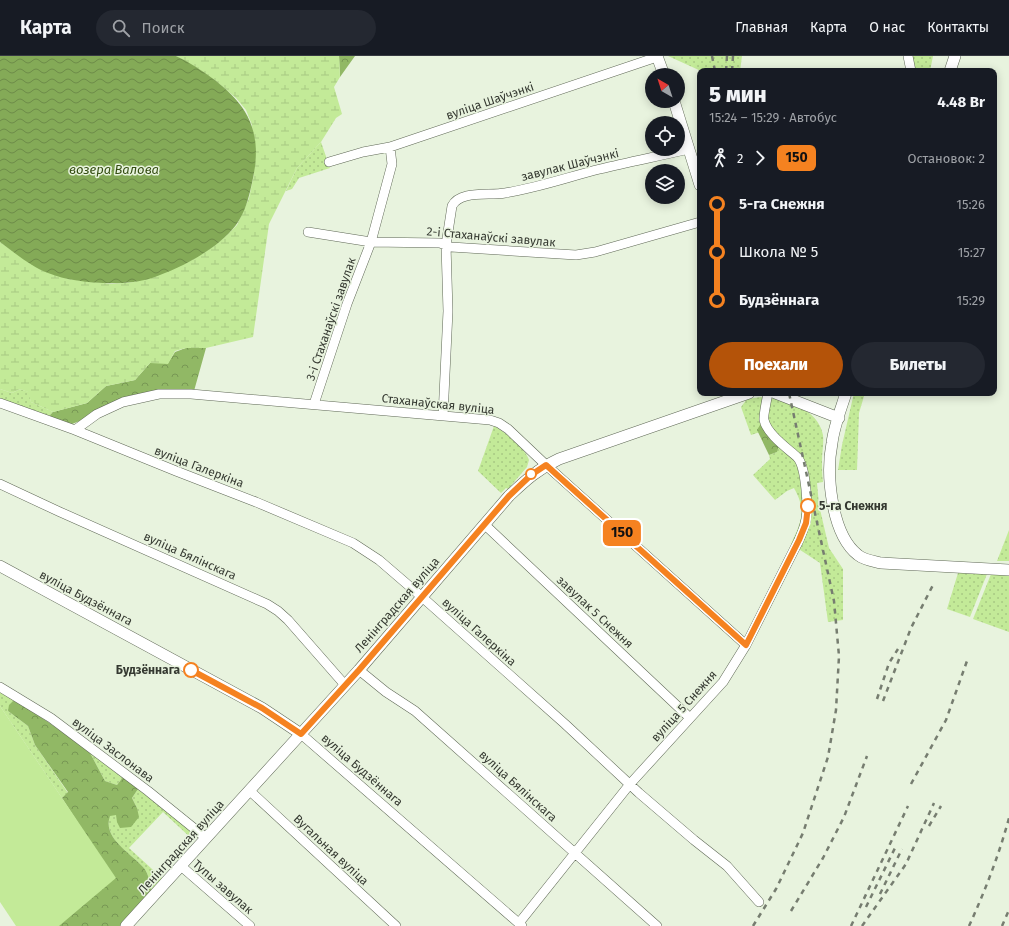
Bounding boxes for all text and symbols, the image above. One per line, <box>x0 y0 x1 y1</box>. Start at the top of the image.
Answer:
search box <box>96 10 376 46</box>
text: Карта <box>20 16 72 39</box>
icon: search <box>110 17 132 39</box>
text: Поиск <box>142 19 184 37</box>
text: Главная <box>735 19 788 36</box>
text: Карта <box>810 19 847 36</box>
text: О нас <box>869 19 905 36</box>
text: Контакты <box>927 19 989 36</box>
north arrow <box>645 68 685 108</box>
map controls <box>645 68 685 204</box>
street label: вуліца Шаўчэнкі <box>444 79 536 123</box>
text: 5 мин <box>709 81 767 108</box>
text: 4.48 Br <box>937 93 985 111</box>
text: 15:24 – 15:29 · Автобус <box>709 110 837 125</box>
button: locate <box>645 116 685 156</box>
street label: завулак Шаўчэнкі <box>520 146 620 184</box>
icon: walk <box>709 147 731 169</box>
icon: forward <box>749 147 771 169</box>
text: 150 <box>785 149 808 166</box>
text: 2 <box>737 151 743 166</box>
text: Остановок: 2 <box>907 151 985 166</box>
water label: возера Валова <box>69 162 159 177</box>
button: layers <box>645 164 685 204</box>
text: 5-га Снежня <box>739 195 825 213</box>
text: 15:26 <box>956 197 985 212</box>
street label: 2-і Стаханаўскі завулак <box>426 224 557 250</box>
text: Школа № 5 <box>739 243 818 261</box>
text: 15:27 <box>958 245 985 260</box>
street label: 3-і Стаханаўскі завулак <box>303 255 359 382</box>
text: Будзённага <box>739 291 819 309</box>
text: 15:29 <box>957 293 985 308</box>
button: Поехали <box>709 342 843 388</box>
button: Билеты <box>851 342 985 388</box>
street label: Стаханаўская вуліца <box>381 391 495 417</box>
street label: вуліца Галеркіна <box>152 444 246 490</box>
unlabelled marker <box>525 468 537 480</box>
marker: 5-га Снежня <box>800 498 816 514</box>
place label: 5-га Снежня <box>819 499 888 513</box>
line badge: 150 <box>599 520 645 546</box>
text: 150 <box>611 524 633 541</box>
street label: вуліца Бялінскага <box>142 529 238 583</box>
street label: Ленінградская вуліца <box>352 554 442 656</box>
street label: вуліца Будзённага <box>37 568 135 628</box>
street label: завулак 5 Снежня <box>554 573 636 651</box>
street label: вуліца Галеркіна <box>439 595 519 669</box>
marker: Будзённага <box>183 662 199 678</box>
place label: Будзённага <box>116 663 180 677</box>
street label: вуліца 5 Снежня <box>648 667 720 745</box>
street label: вуліца Заслонава <box>69 715 157 785</box>
street label: вуліца Будзённага <box>318 731 406 809</box>
street label: вуліца Бялінскага <box>476 747 560 825</box>
street label: Ленінградская вуліца <box>135 797 227 897</box>
street label: Вугальная вуліца <box>291 812 371 888</box>
street label: Тупы завулак <box>190 857 257 917</box>

